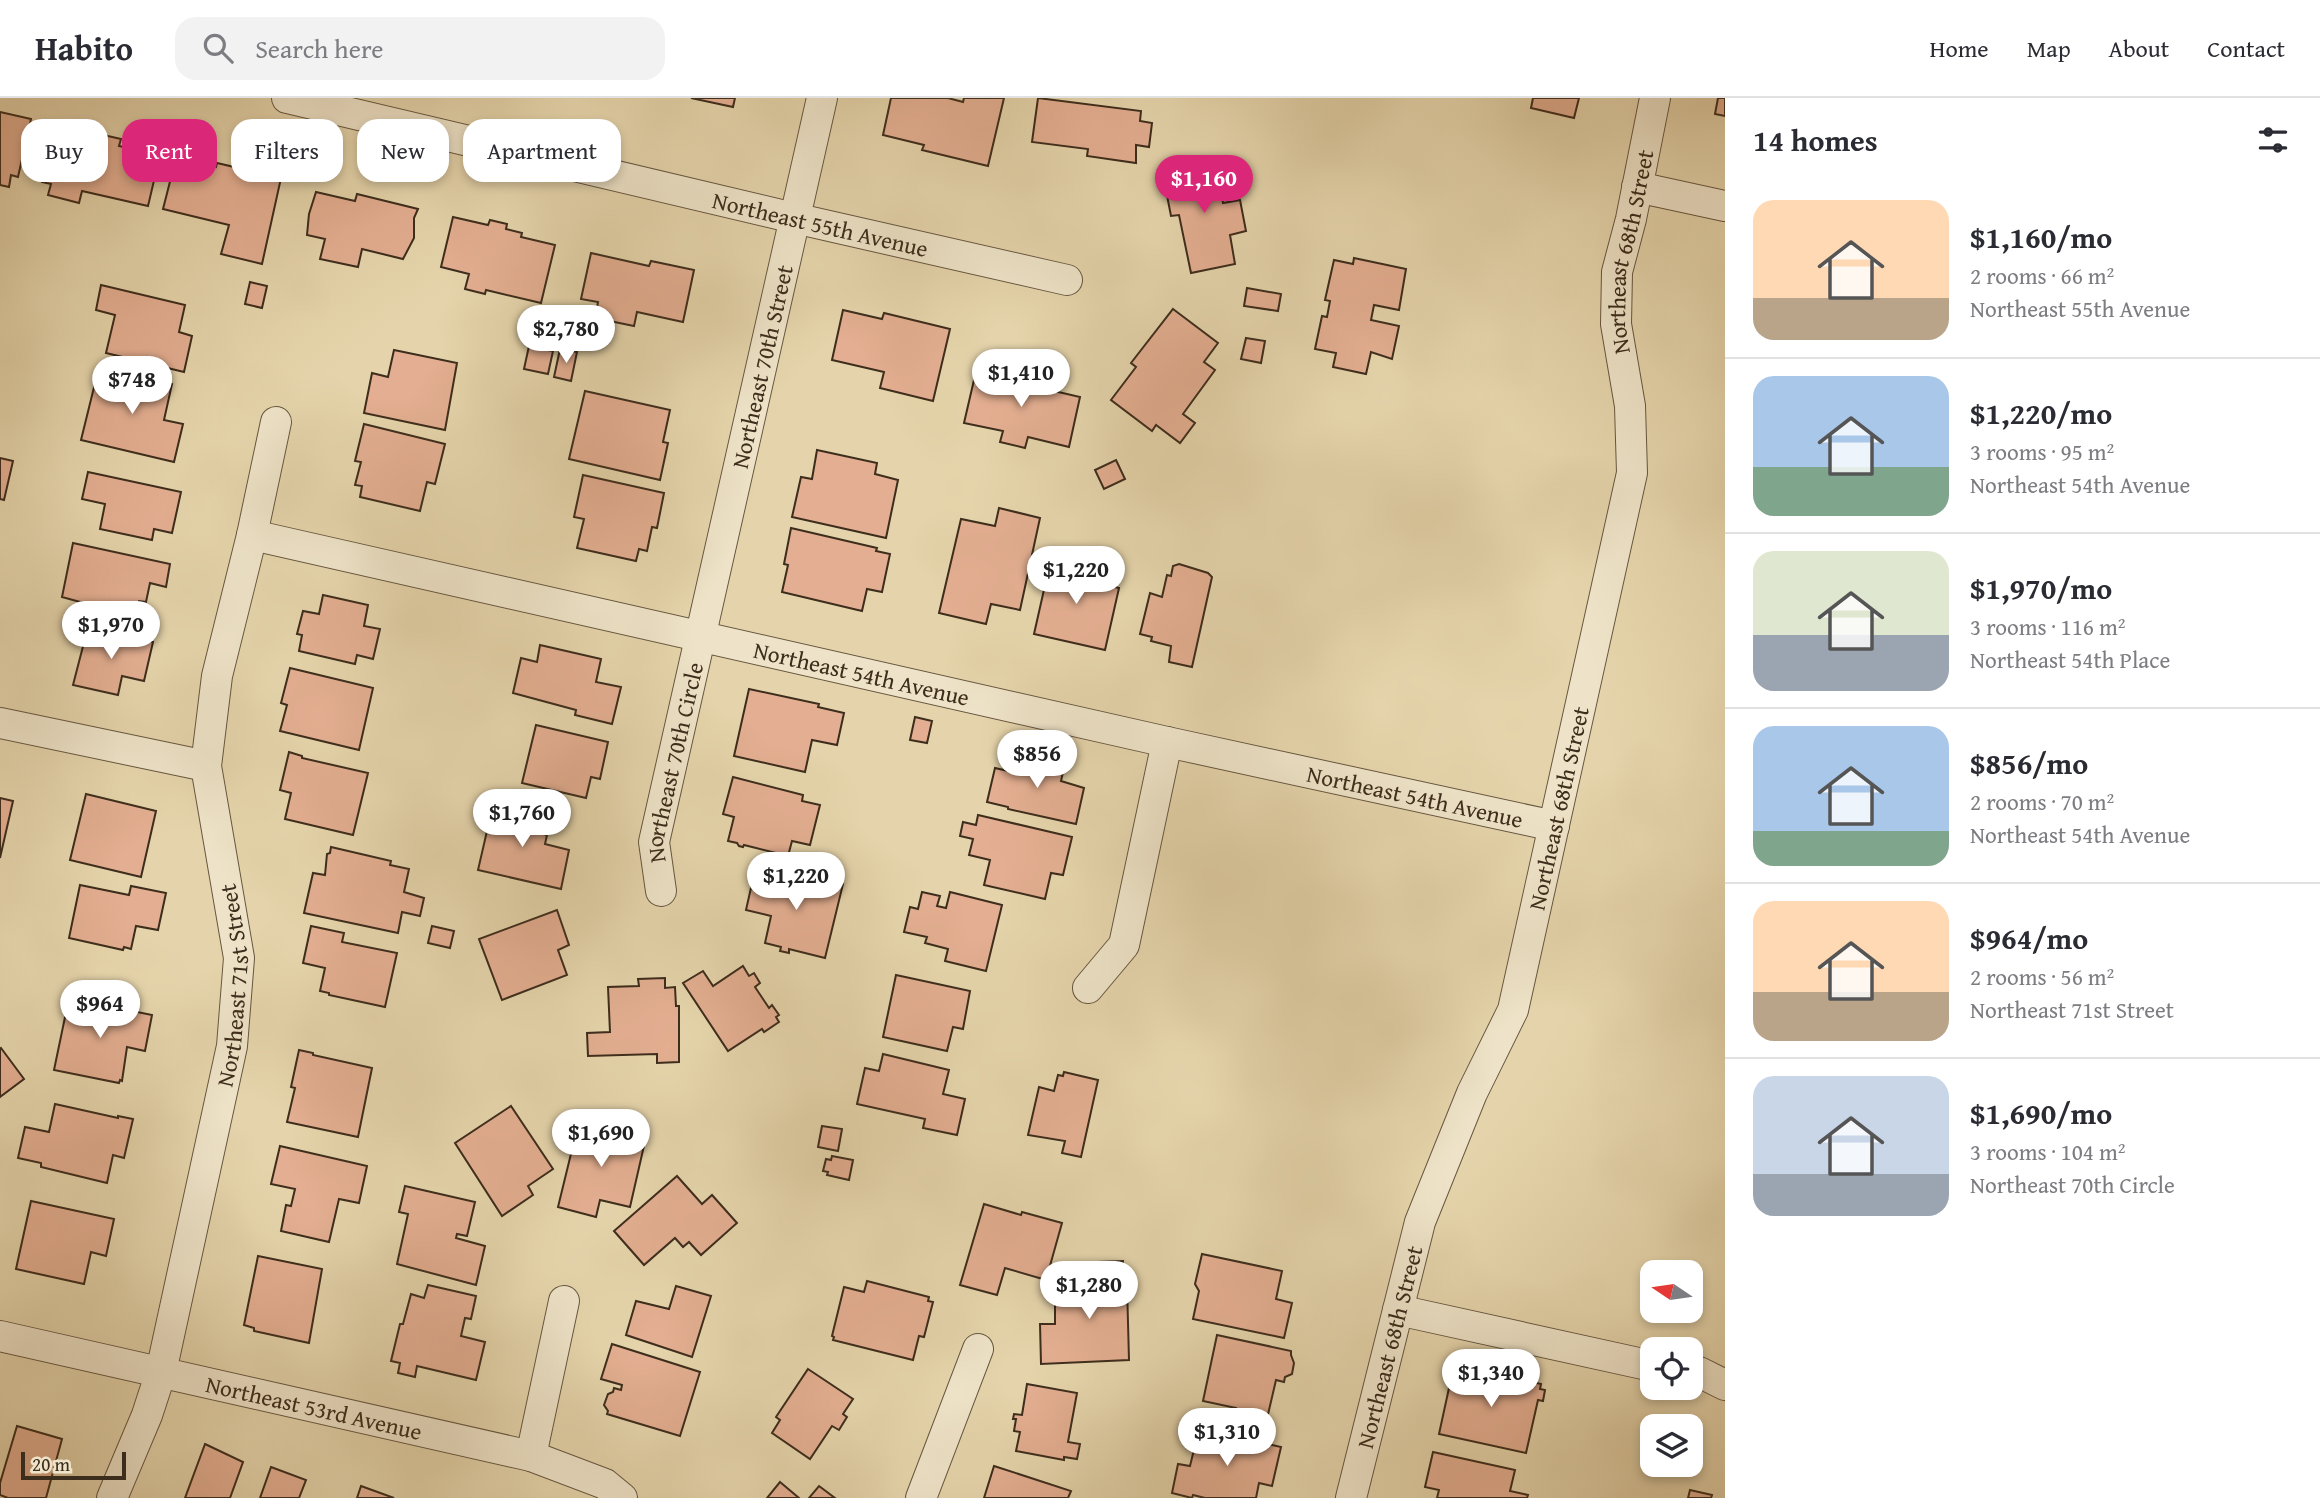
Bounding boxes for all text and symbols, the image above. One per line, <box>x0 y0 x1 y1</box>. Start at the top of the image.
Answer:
search box <box>175 17 665 80</box>
text: Habito <box>35 24 133 72</box>
icon: search <box>199 29 237 67</box>
text: Search here <box>255 29 383 68</box>
text: Home <box>1930 31 1989 66</box>
text: Map <box>2027 31 2071 66</box>
text: About <box>2109 31 2169 66</box>
text: Contact <box>2207 31 2285 66</box>
text: 14 homes <box>1753 118 1878 162</box>
chip: Buy <box>21 119 108 182</box>
chip: Rent <box>122 119 217 182</box>
chip: Filters <box>231 119 343 182</box>
chip: New <box>357 119 449 182</box>
chip: Apartment <box>463 119 621 182</box>
icon: filters <box>2254 121 2292 159</box>
street label: Northeast 68th Street <box>1599 146 1661 357</box>
pin: $1,160 <box>1147 156 1261 215</box>
text: $1,160 <box>1171 161 1237 194</box>
street label: Northeast 55th Avenue <box>709 183 931 264</box>
text: $1,160/mo <box>1970 215 2112 259</box>
icon: home <box>1809 228 1893 312</box>
text: 2 rooms · 66 m² <box>1970 259 2114 292</box>
street label: Northeast 70th Street <box>722 261 800 471</box>
text: Northeast 55th Avenue <box>1970 292 2190 325</box>
pin: $2,780 <box>509 306 623 365</box>
text: $2,780 <box>533 311 599 344</box>
pin: $1,410 <box>964 350 1078 409</box>
text: $1,410 <box>988 355 1054 388</box>
pin: $748 <box>91 356 173 416</box>
text: $748 <box>108 362 156 395</box>
text: $1,220/mo <box>1970 391 2112 435</box>
icon: home <box>1809 404 1893 488</box>
text: 3 rooms · 95 m² <box>1970 435 2114 468</box>
text: Northeast 54th Avenue <box>1970 468 2190 501</box>
pin: $1,220 <box>1019 546 1133 606</box>
text: $1,220 <box>1043 552 1109 585</box>
text: $1,970/mo <box>1970 566 2112 610</box>
icon: home <box>1809 579 1893 663</box>
pin: $1,970 <box>54 602 168 661</box>
text: $1,970 <box>78 607 144 640</box>
text: 3 rooms · 116 m² <box>1970 610 2125 643</box>
street label: Northeast 54th Avenue <box>751 633 973 713</box>
text: Northeast 54th Place <box>1970 643 2170 676</box>
street label: Northeast 70th Circle <box>637 659 711 865</box>
street label: Northeast 68th Street <box>1519 703 1596 913</box>
pin: $856 <box>996 730 1078 790</box>
text: $856 <box>1013 736 1061 769</box>
text: $856/mo <box>1970 741 2088 785</box>
icon: home <box>1809 754 1893 838</box>
street label: Northeast 54th Avenue <box>1304 756 1526 835</box>
text: 2 rooms · 70 m² <box>1970 785 2114 818</box>
pin: $1,760 <box>465 790 579 849</box>
text: $1,760 <box>489 795 555 828</box>
text: Northeast 54th Avenue <box>1970 818 2190 851</box>
pin: $1,220 <box>739 852 853 912</box>
text: $1,220 <box>763 858 829 891</box>
street label: Northeast 71st Street <box>207 881 256 1090</box>
text: $964/mo <box>1970 916 2088 960</box>
icon: home <box>1809 929 1893 1013</box>
text: 2 rooms · 56 m² <box>1970 960 2114 993</box>
pin: $964 <box>59 981 141 1040</box>
text: $964 <box>76 986 124 1019</box>
text: Northeast 71st Street <box>1970 993 2174 1026</box>
text: $1,690/mo <box>1970 1091 2112 1135</box>
icon: home <box>1809 1104 1893 1188</box>
pin: $1,690 <box>544 1110 658 1169</box>
text: $1,690 <box>568 1115 634 1148</box>
text: 3 rooms · 104 m² <box>1970 1135 2125 1168</box>
text: Northeast 70th Circle <box>1970 1168 2175 1201</box>
street label: Northeast 68th Street <box>1348 1242 1430 1451</box>
north arrow <box>1640 1260 1703 1323</box>
map controls <box>1640 1260 1703 1477</box>
pin: $1,280 <box>1032 1262 1146 1321</box>
text: $1,280 <box>1056 1267 1122 1300</box>
button: locate <box>1640 1337 1703 1400</box>
pin: $1,340 <box>1434 1350 1548 1409</box>
text: $1,340 <box>1458 1355 1524 1388</box>
street label: Northeast 53rd Avenue <box>203 1367 425 1447</box>
pin: $1,310 <box>1170 1408 1284 1468</box>
text: $1,310 <box>1194 1414 1260 1447</box>
button: layers <box>1640 1414 1703 1477</box>
scale bar <box>21 1449 126 1481</box>
text: 20 m <box>32 1450 70 1478</box>

